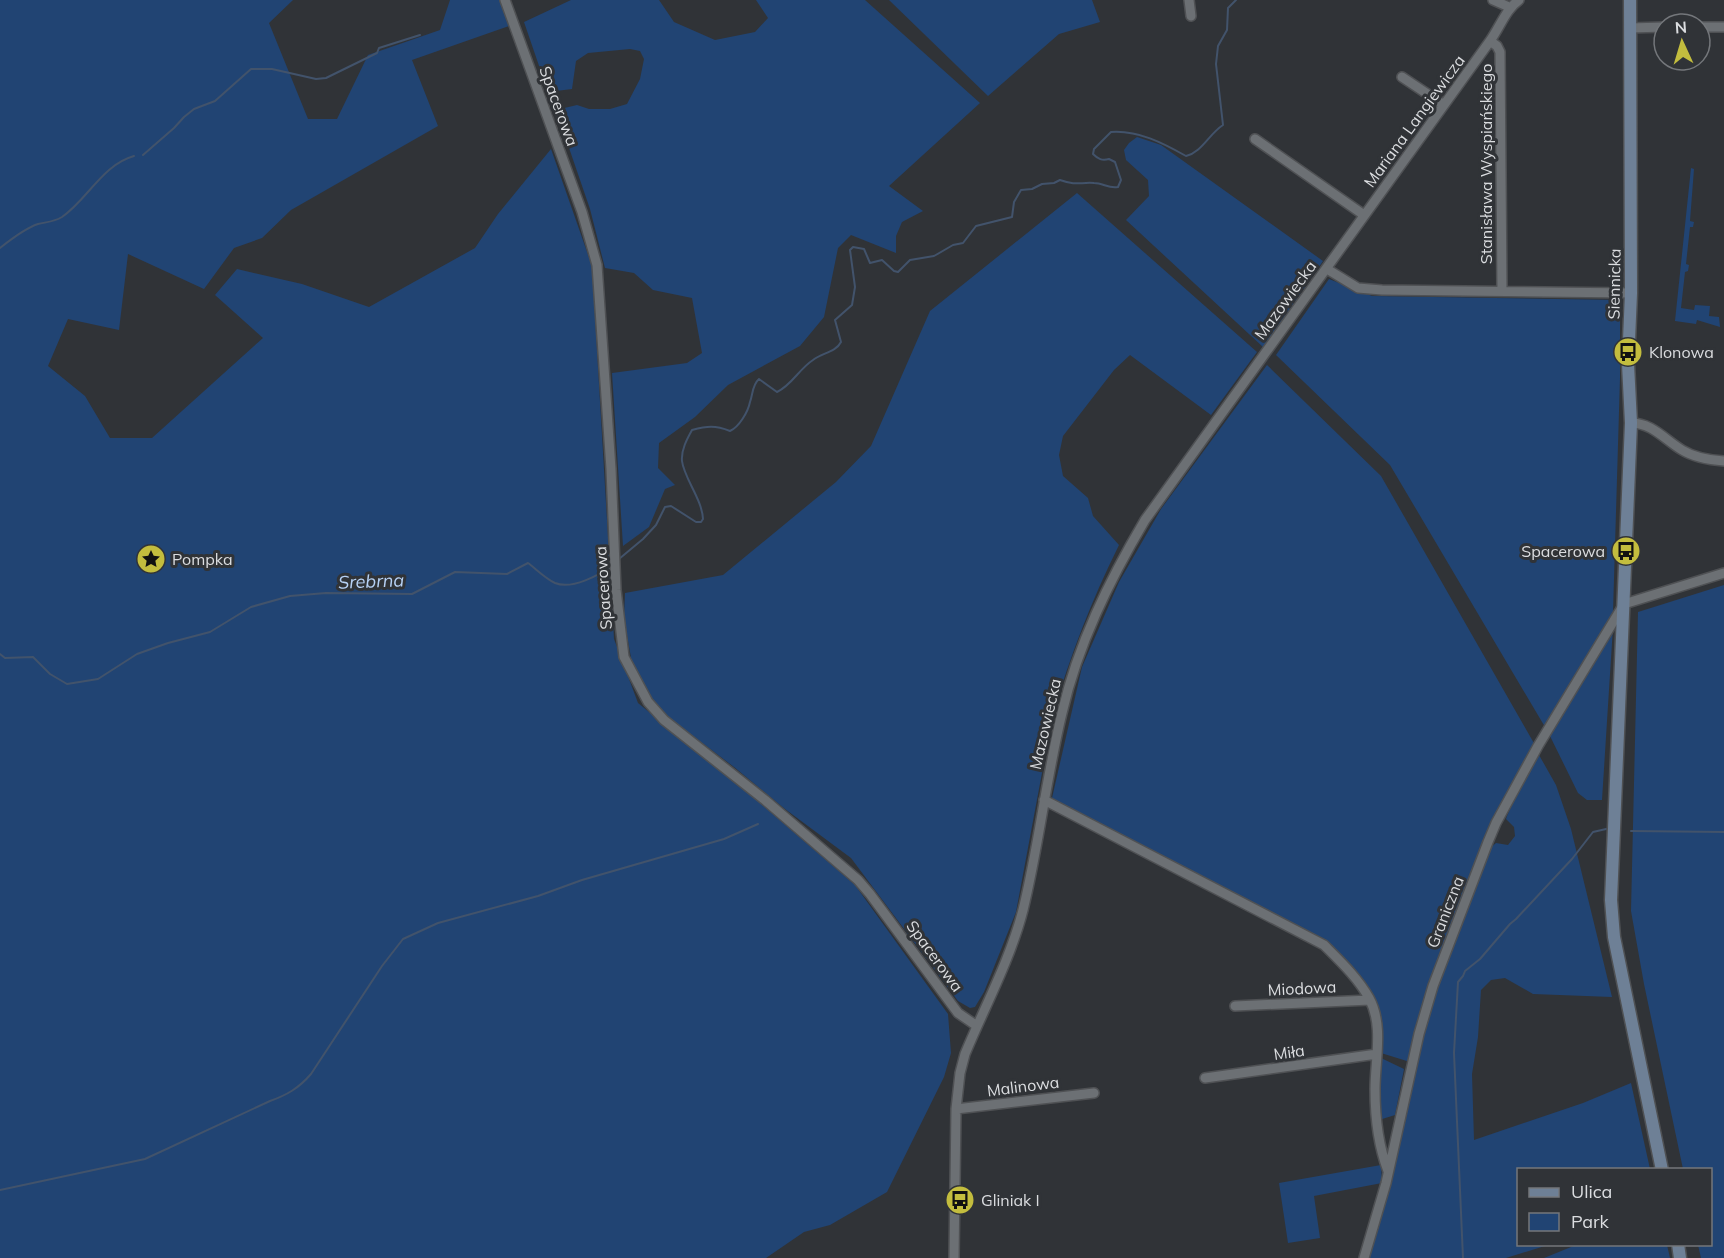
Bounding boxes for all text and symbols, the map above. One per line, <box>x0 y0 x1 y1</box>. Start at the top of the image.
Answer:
north arrow <box>1652 12 1712 72</box>
text: N <box>1674 17 1688 37</box>
street label: Mariana Langiewicza <box>1359 51 1469 191</box>
street label: Spacerowa <box>535 63 583 149</box>
street label: Stanisława Wyspiańskiego <box>1476 64 1496 264</box>
street label: Siennicka <box>1603 248 1625 320</box>
street label: Mazowiecka <box>1250 257 1320 343</box>
bus stop icon: Klonowa <box>1612 336 1644 368</box>
place label: Klonowa <box>1649 342 1714 362</box>
bus stop icon: Spacerowa <box>1610 535 1642 567</box>
place label: Spacerowa <box>1521 541 1605 561</box>
place icon: Pompka <box>135 543 167 575</box>
street label: Spacerowa <box>590 546 616 630</box>
place label: Pompka <box>172 549 233 569</box>
water label: Srebrna <box>338 568 405 594</box>
street label: Mazowiecka <box>1025 677 1065 771</box>
street label: Graniczna <box>1422 873 1468 951</box>
street label: Spacerowa <box>902 916 968 996</box>
street label: Miodowa <box>1267 976 1337 1000</box>
street label: Miła <box>1272 1040 1306 1064</box>
street label: Malinowa <box>986 1072 1060 1100</box>
legend <box>1517 1168 1712 1246</box>
text: Ulica <box>1571 1180 1612 1203</box>
bus stop icon: Gliniak I <box>944 1184 976 1216</box>
place label: Gliniak I <box>981 1190 1040 1210</box>
text: Park <box>1571 1210 1610 1233</box>

